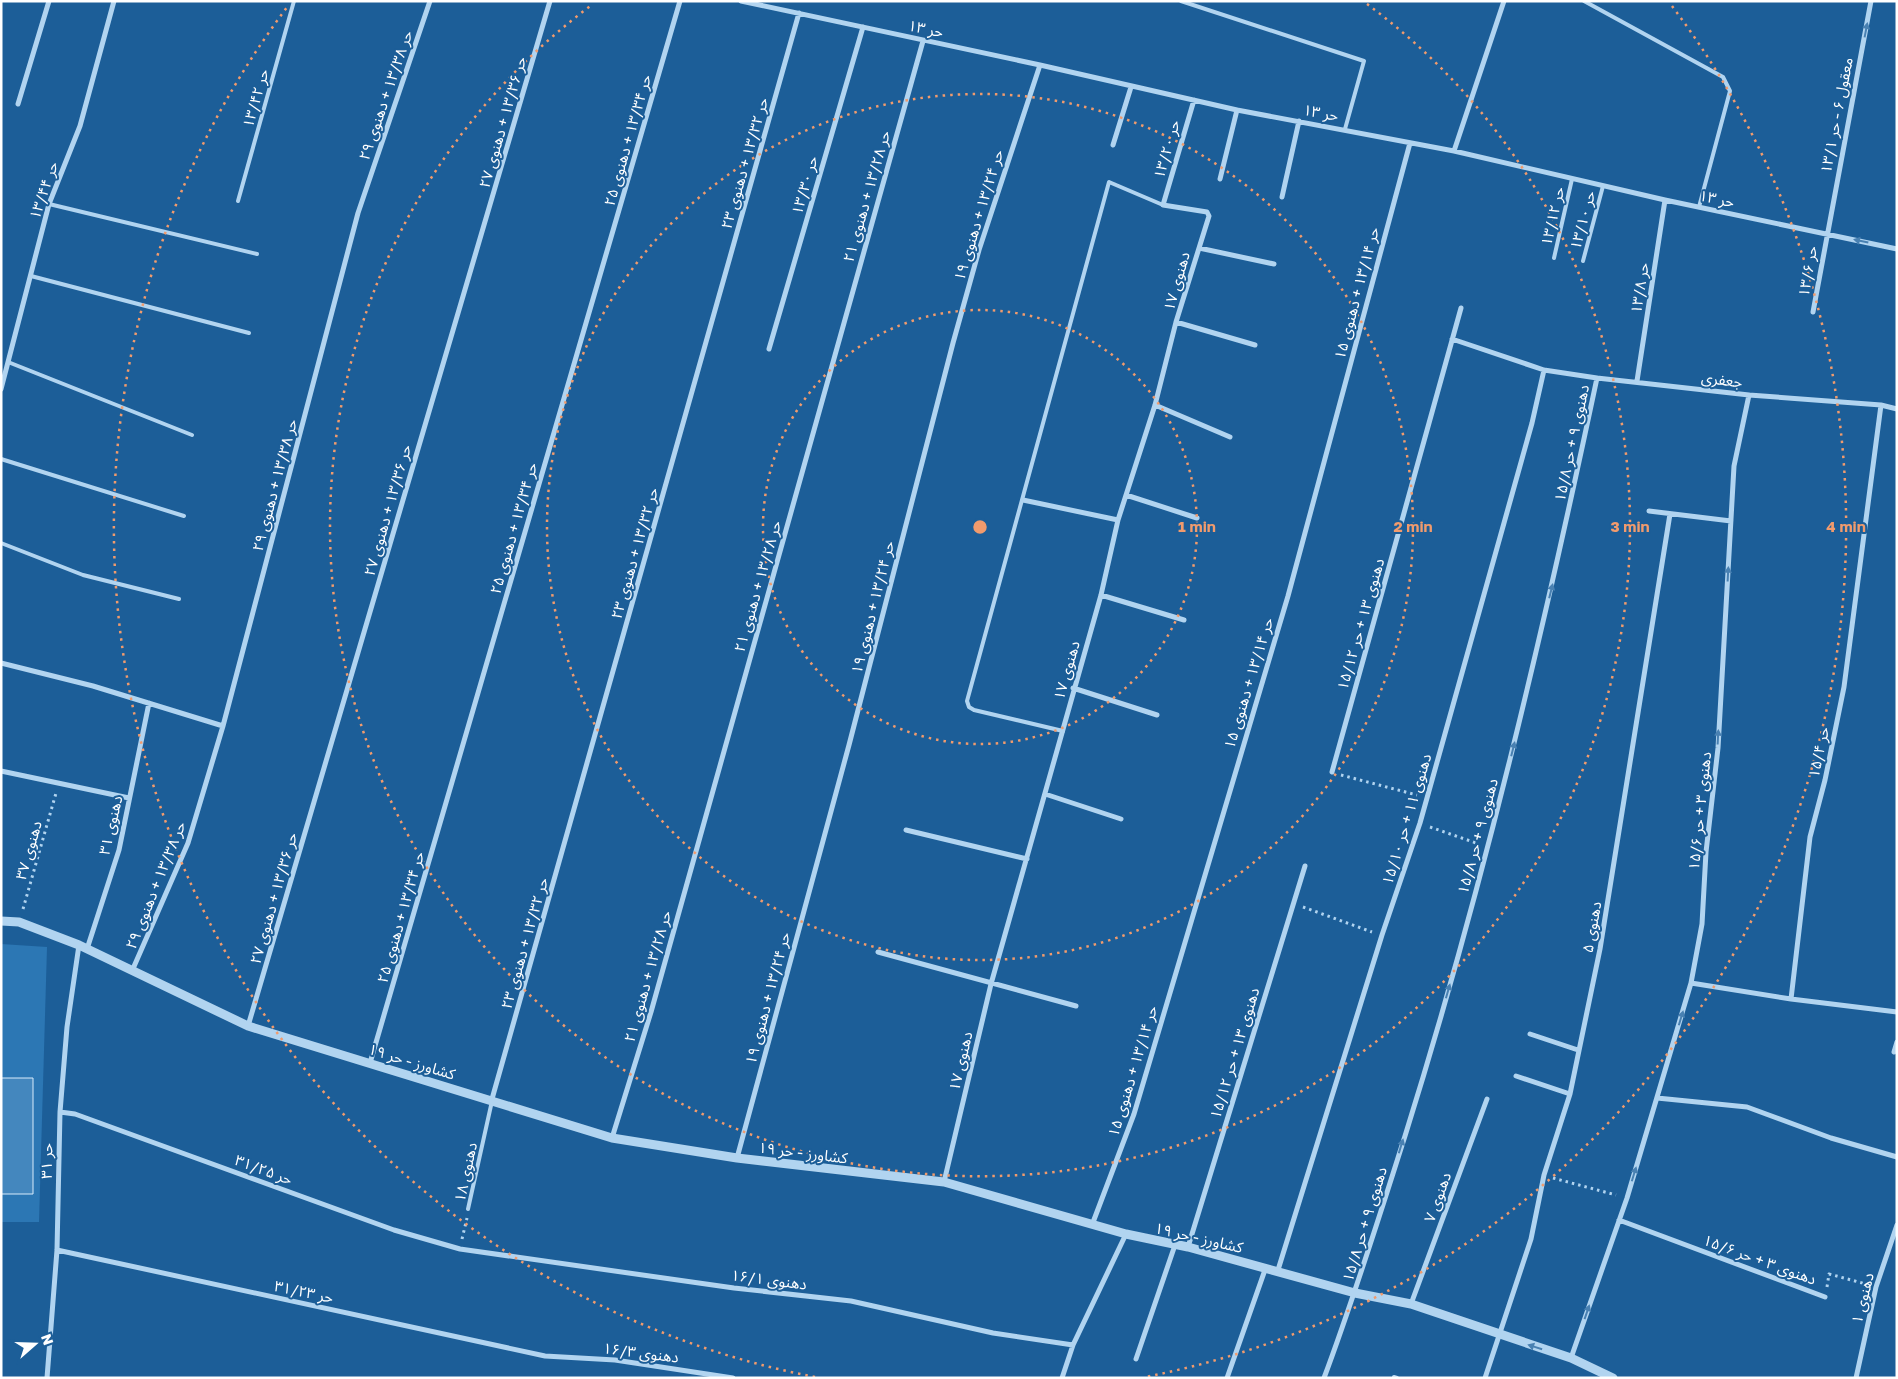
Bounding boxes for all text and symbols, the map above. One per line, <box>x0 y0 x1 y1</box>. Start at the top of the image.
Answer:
street label: حر ۱۳ <box>906 15 945 42</box>
one-way arrow <box>1862 22 1870 38</box>
street label: حر ۱۳/۳۸ + دهنوی ۲۹ <box>354 28 417 163</box>
street label: حر ۱۳/۳۶ + دهنوی ۲۷ <box>475 54 530 190</box>
street label: معقول ۶ - حر ۱۳/۱ <box>1816 56 1857 175</box>
street label: حر ۱۳/۴۲ <box>238 66 273 130</box>
street label: حر ۱۳/۳۴ + دهنوی ۲۵ <box>600 72 655 208</box>
street label: حر ۱۳/۳۲ + دهنوی ۲۳ <box>717 95 772 231</box>
street label: حر ۱۳ <box>1302 100 1340 125</box>
street label: حر ۱۳/۲۰ <box>1149 117 1184 181</box>
street label: حر ۱۳/۲۸ + دهنوی ۲۱ <box>839 128 894 264</box>
street label: حر ۱۳/۲۴ + دهنوی ۱۹ <box>949 147 1008 283</box>
street label: حر ۱۳/۳۰ <box>787 153 822 217</box>
street label: حر ۱۳/۴۴ <box>25 159 62 222</box>
street label: حر ۱۳/۱۲ <box>1536 185 1569 248</box>
street label: حر ۱۳ <box>1697 185 1736 212</box>
street label: حر ۱۳/۱۰ <box>1566 189 1599 252</box>
street label: حر ۱۳/۱۴ + دهنوی ۱۵ <box>1330 225 1383 361</box>
one-way arrow <box>1854 237 1869 245</box>
street label: حر ۱۳/۶ <box>1794 244 1821 298</box>
street label: دهنوی ۱۷ <box>1159 250 1194 313</box>
street label: حر ۱۳/۸ <box>1626 261 1653 315</box>
street label: جعفری <box>1700 368 1744 391</box>
street label: دهنوی ۹ + حر ۱۵/۸ <box>1550 383 1593 503</box>
street label: حر ۱۳/۳۸ + دهنوی ۲۹ <box>248 417 301 553</box>
street label: حر ۱۳/۳۶ + دهنوی ۲۷ <box>360 442 415 578</box>
street label: حر ۱۳/۳۴ + دهنوی ۲۵ <box>486 460 541 596</box>
street label: حر ۱۳/۳۲ + دهنوی ۲۳ <box>607 485 662 621</box>
text: 1 min <box>1178 517 1216 535</box>
text: 2 min <box>1393 517 1433 535</box>
text: 3 min <box>1610 517 1650 535</box>
text: 4 min <box>1826 517 1866 535</box>
street label: حر ۱۳/۲۸ + دهنوی ۲۱ <box>730 518 785 654</box>
centre of rings <box>971 518 989 536</box>
street label: حر ۱۳/۲۴ + دهنوی ۱۹ <box>847 539 898 675</box>
street label: دهنوی ۱۳ + حر ۱۵/۱۲ <box>1333 556 1388 692</box>
one-way arrow <box>1724 566 1732 582</box>
one-way arrow <box>1547 584 1555 599</box>
street label: حر ۱۳/۱۴ + دهنوی ۱۵ <box>1219 615 1278 751</box>
street label: دهنوی ۱۷ <box>1049 639 1084 702</box>
street label: حر ۱۵/۴ <box>1804 725 1833 779</box>
one-way arrow <box>1715 728 1723 744</box>
one-way arrow <box>1509 742 1517 757</box>
street label: دهنوی ۱۱ + حر ۱۵/۱۰ <box>1377 751 1435 887</box>
street label: دهنوی ۳ + حر ۱۵/۶ <box>1684 751 1715 871</box>
street label: دهنوی ۹ + حر ۱۵/۸ <box>1453 776 1502 896</box>
street label: دهنوی ۳۱ <box>94 794 127 857</box>
street label: حر ۱۳/۳۸ + دهنوی ۲۹ <box>121 818 190 952</box>
street label: دهنوی ۳۷ <box>11 819 46 882</box>
street label: حر ۱۳/۳۶ + دهنوی ۲۷ <box>246 830 301 966</box>
street label: حر ۱۳/۳۴ + دهنوی ۲۵ <box>373 849 428 985</box>
street label: حر ۱۳/۳۲ + دهنوی ۲۳ <box>497 875 552 1011</box>
street label: دهنوی ۵ <box>1578 900 1605 954</box>
street label: حر ۱۳/۲۸ + دهنوی ۲۱ <box>620 908 675 1044</box>
street label: حر ۱۳/۲۴ + دهنوی ۱۹ <box>741 930 794 1066</box>
one-way arrow <box>1445 983 1453 998</box>
street label: دهنوی ۱۳ + حر ۱۵/۱۲ <box>1205 985 1263 1121</box>
street label: حر ۱۳/۱۴ + دهنوی ۱۵ <box>1103 1003 1162 1139</box>
one-way arrow <box>1677 1011 1685 1026</box>
street label: دهنوی ۱۷ <box>944 1030 977 1093</box>
street label: کشاورز - حر ۱۹ <box>366 1039 458 1084</box>
street label: کشاورز - حر ۱۹ <box>757 1138 850 1168</box>
one-way arrow <box>1398 1139 1406 1154</box>
street label: دهنوی ۱۸ <box>450 1141 481 1204</box>
street label: حر ۳۱ <box>37 1143 56 1179</box>
street label: حر ۳۱/۲۵ <box>232 1150 295 1189</box>
street label: دهنوی ۹ + حر ۱۵/۸ <box>1338 1164 1391 1284</box>
one-way arrow <box>1630 1166 1638 1181</box>
street label: دهنوی ۷ <box>1420 1170 1455 1225</box>
street label: کشاورز - حر ۱۹ <box>1153 1218 1246 1257</box>
street label: دهنوی ۳ + حر ۱۵/۶ <box>1701 1230 1819 1289</box>
street label: دهنوی ۱۶/۱ <box>730 1265 808 1294</box>
street label: دهنوی ۱ <box>1847 1271 1878 1326</box>
street label: حر ۳۱/۲۳ <box>273 1276 335 1307</box>
one-way arrow <box>1584 1305 1591 1320</box>
north arrow <box>10 1319 60 1369</box>
text: N <box>38 1331 57 1347</box>
street label: دهنوی ۱۶/۳ <box>602 1338 680 1367</box>
one-way arrow <box>1527 1343 1542 1351</box>

